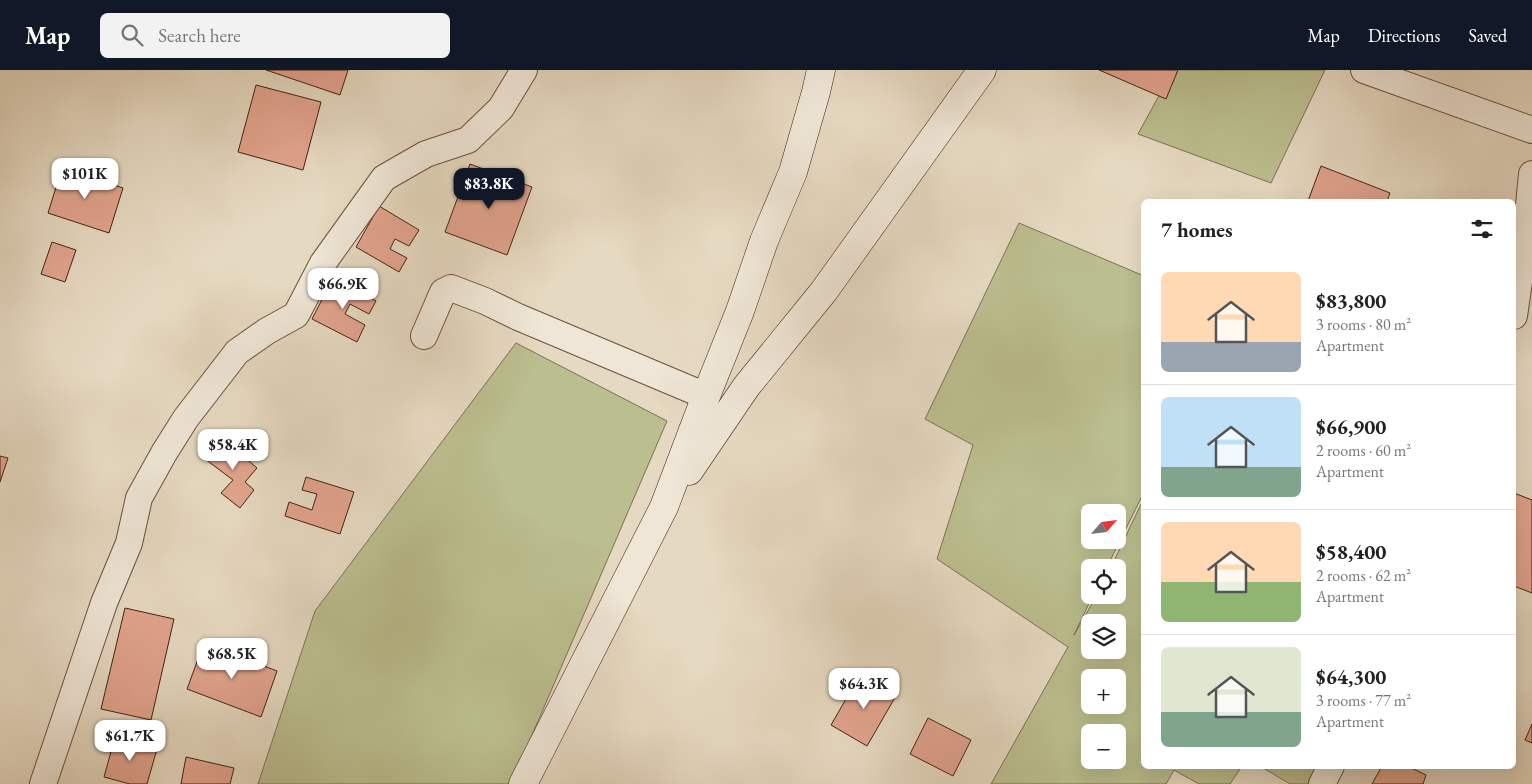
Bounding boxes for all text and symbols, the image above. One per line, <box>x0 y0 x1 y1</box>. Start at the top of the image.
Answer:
search box <box>100 13 450 58</box>
text: Map <box>25 20 70 51</box>
icon: search <box>118 21 146 49</box>
text: Search here <box>158 23 241 48</box>
text: Map <box>1308 24 1340 47</box>
text: Directions <box>1368 24 1440 47</box>
text: Saved <box>1468 24 1507 47</box>
pin: $101K <box>50 158 120 200</box>
text: $101K <box>63 163 107 184</box>
pin: $83.8K <box>448 168 530 210</box>
text: $83.8K <box>465 173 513 194</box>
icon: filters <box>1468 215 1496 243</box>
text: 7 homes <box>1161 216 1233 243</box>
pin: $66.9K <box>302 268 384 310</box>
text: $66.9K <box>319 273 367 294</box>
text: $83,800 <box>1316 287 1386 314</box>
icon: home <box>1201 292 1261 352</box>
text: 3 rooms · 80 m² <box>1316 314 1411 335</box>
text: Apartment <box>1316 335 1384 356</box>
text: $66,900 <box>1316 413 1386 440</box>
icon: home <box>1201 417 1261 477</box>
pin: $58.4K <box>192 428 274 471</box>
text: $58.4K <box>209 434 257 455</box>
text: 2 rooms · 60 m² <box>1316 440 1411 461</box>
text: Apartment <box>1316 461 1384 482</box>
north arrow <box>1081 504 1126 549</box>
map controls <box>1081 504 1126 769</box>
text: $58,400 <box>1316 538 1386 565</box>
icon: home <box>1201 542 1261 602</box>
button: locate <box>1081 559 1126 604</box>
text: 2 rooms · 62 m² <box>1316 565 1411 586</box>
text: Apartment <box>1316 586 1384 607</box>
button: layers <box>1081 614 1126 659</box>
pin: $68.5K <box>191 638 273 680</box>
text: $68.5K <box>208 643 256 664</box>
text: $64,300 <box>1316 663 1386 690</box>
icon: home <box>1201 667 1261 727</box>
pin: $64.3K <box>823 668 905 710</box>
button: + <box>1081 669 1126 714</box>
text: $64.3K <box>840 673 888 694</box>
text: 3 rooms · 77 m² <box>1316 690 1411 711</box>
text: Apartment <box>1316 711 1384 732</box>
pin: $61.7K <box>89 720 171 762</box>
button: − <box>1081 724 1126 769</box>
text: $61.7K <box>106 725 154 746</box>

